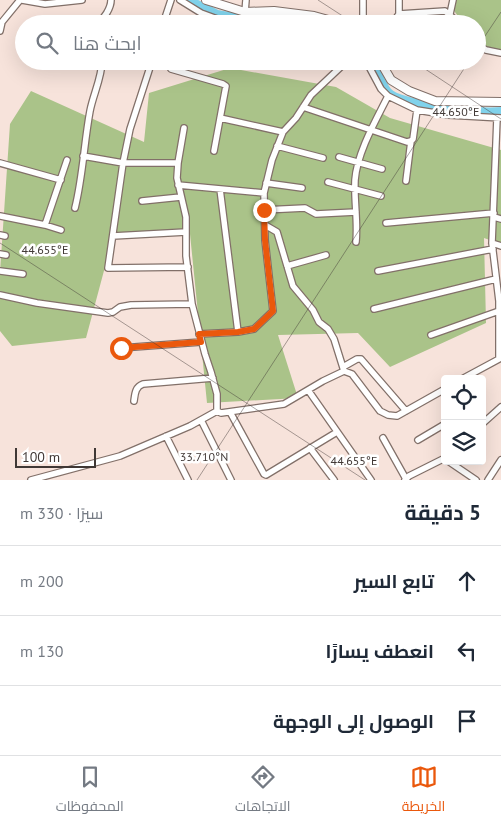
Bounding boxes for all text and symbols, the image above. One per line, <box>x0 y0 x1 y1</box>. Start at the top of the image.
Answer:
search box <box>15 15 486 70</box>
icon: search <box>33 29 61 57</box>
text: ابحث هنا <box>73 31 142 55</box>
text: 44.650°E <box>433 104 479 119</box>
route end <box>253 199 276 222</box>
text: 44.655°E <box>22 242 68 257</box>
route start <box>110 337 133 360</box>
map controls <box>441 375 486 465</box>
button: locate <box>441 375 486 420</box>
button: layers <box>441 420 486 465</box>
scale bar <box>15 445 96 468</box>
text: 100 m <box>22 448 60 466</box>
text: 33.710°N <box>180 449 228 464</box>
text: 44.655°E <box>331 453 377 468</box>
text: 5 دقيقة <box>404 499 481 526</box>
text: سيرًا · 330 m <box>20 503 103 523</box>
icon: ahead <box>453 567 481 595</box>
text: تابع السير <box>354 569 434 593</box>
text: 200 m <box>20 571 63 591</box>
icon: left <box>453 637 481 665</box>
text: انعطف يسارًا <box>326 639 434 663</box>
text: 130 m <box>20 641 63 661</box>
icon: arrive <box>453 707 481 735</box>
text: الوصول إلى الوجهة <box>273 709 434 733</box>
tab: المحفوظات <box>56 763 124 819</box>
tab: الاتجاهات <box>235 763 290 819</box>
tab: الخريطة <box>402 763 445 819</box>

